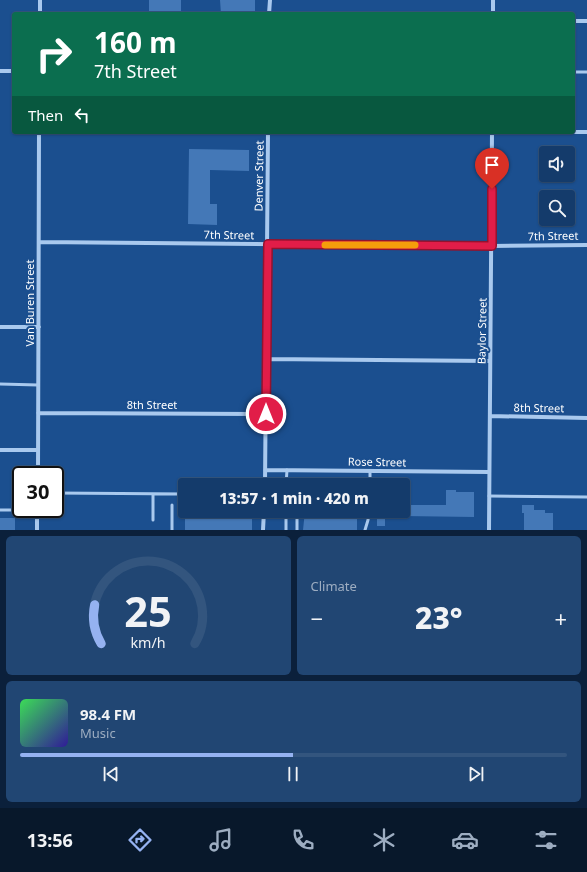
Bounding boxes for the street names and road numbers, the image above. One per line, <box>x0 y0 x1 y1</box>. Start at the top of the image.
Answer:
street label: Denver Street <box>250 140 267 212</box>
street label: 7th Street <box>204 227 254 242</box>
street label: 7th Street <box>528 228 578 243</box>
street label: Van Buren Street <box>22 259 37 347</box>
street label: Baylor Street <box>473 298 490 364</box>
street label: 8th Street <box>127 397 177 412</box>
street label: 8th Street <box>514 400 564 415</box>
street label: Rose Street <box>348 453 406 470</box>

